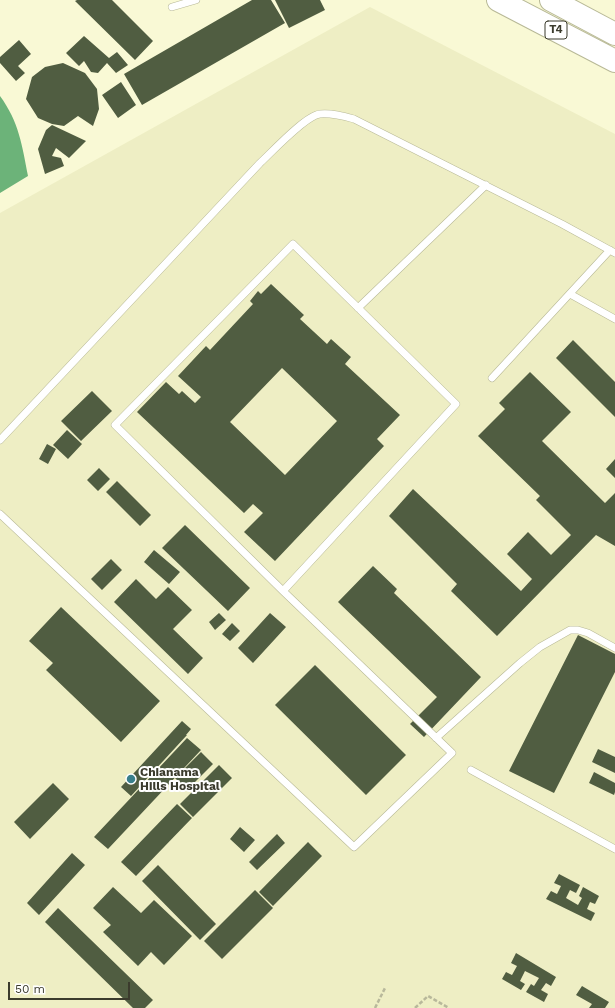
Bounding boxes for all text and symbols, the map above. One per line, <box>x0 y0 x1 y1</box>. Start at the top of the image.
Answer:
road number: T4 <box>545 21 567 39</box>
place label: Chianama Hills Hospital <box>140 765 220 793</box>
marker: Chianama Hills Hospital <box>125 773 137 785</box>
scale bar <box>10 974 132 1000</box>
text: 50 m <box>15 982 45 996</box>

